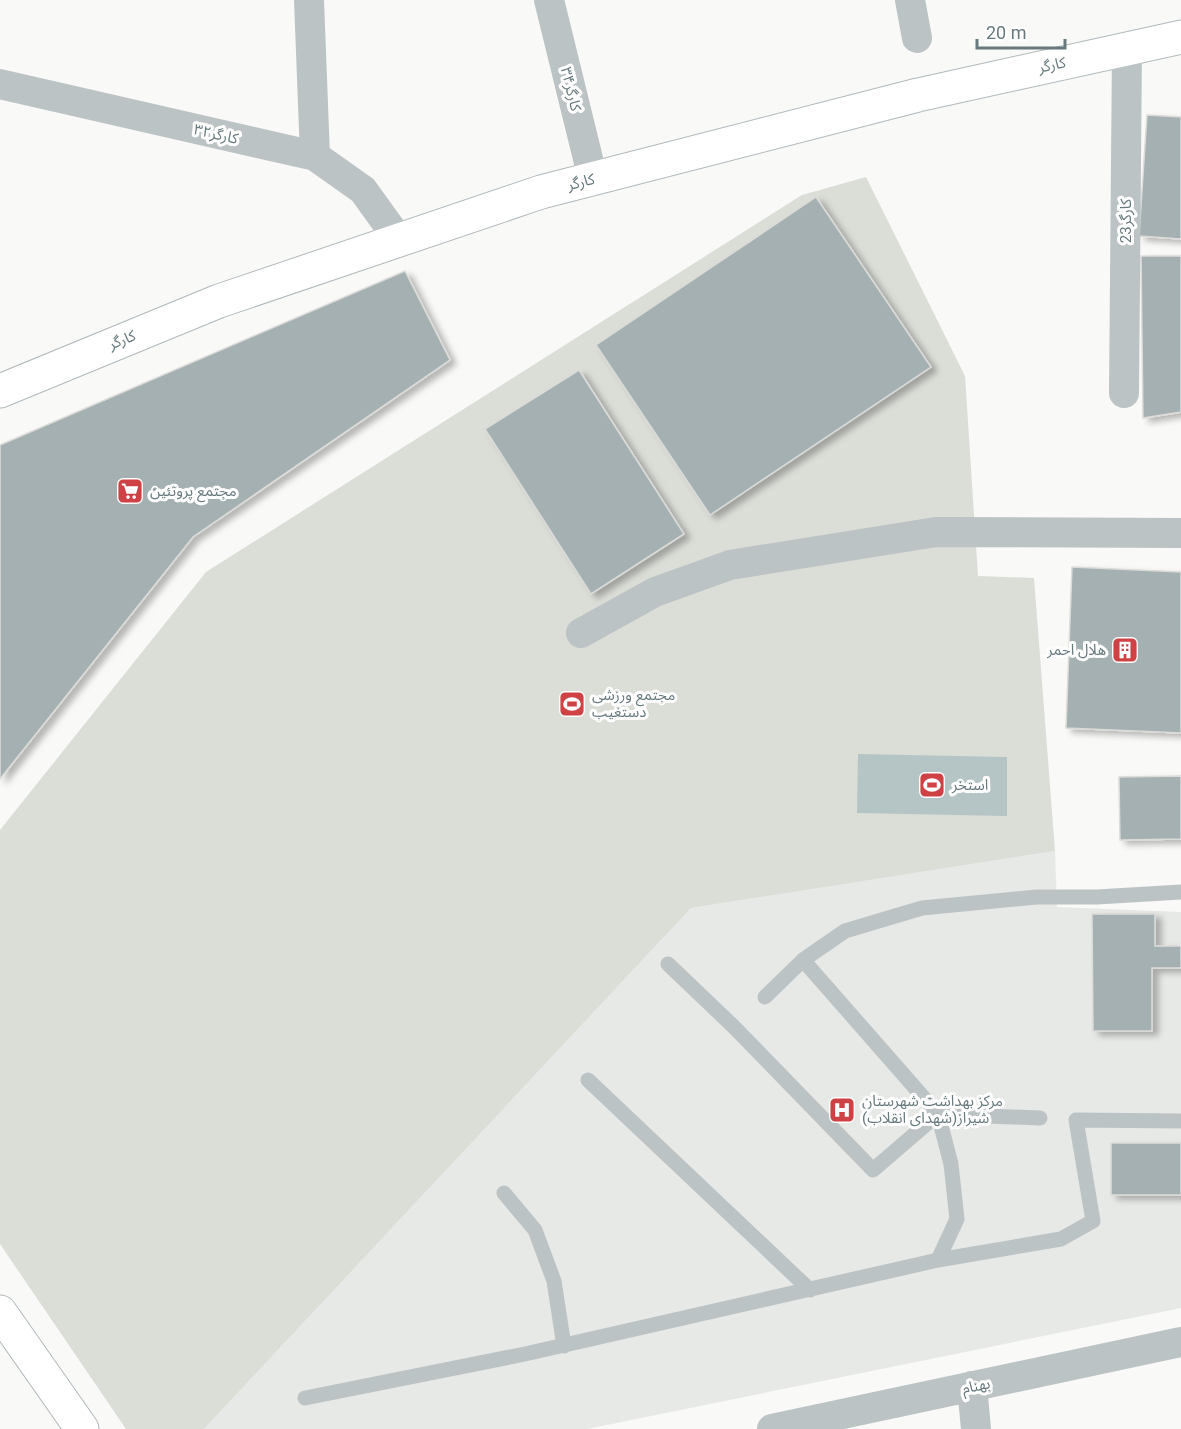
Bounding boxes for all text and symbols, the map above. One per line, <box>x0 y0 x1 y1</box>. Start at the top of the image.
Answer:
scale bar <box>977 12 1066 50</box>
text: 20 m <box>986 22 1026 43</box>
street label: کارگر <box>1036 53 1068 77</box>
street label: کارگر۳۴ <box>557 65 585 114</box>
street label: کارگر۳۲ <box>192 120 241 148</box>
street label: کارگر <box>564 170 597 194</box>
street label: 23کارگر <box>1117 198 1135 243</box>
street label: کارگر <box>105 326 139 354</box>
supermarket icon: مجتمع پروتئین <box>115 476 145 506</box>
place label: مجتمع پروتئین <box>150 482 237 503</box>
building icon: هلال احمر <box>1110 635 1140 665</box>
place label: هلال احمر <box>1046 641 1106 659</box>
place label: مجتمع ورزشی دستغیب <box>592 686 675 721</box>
sports icon: مجتمع ورزشی دستغیب <box>557 689 587 719</box>
sports icon: استخر <box>917 770 947 800</box>
place label: استخر <box>951 776 988 794</box>
place label: مرکز بهداشت شهرستان شیراز(شهدای انقلاب) <box>862 1092 1003 1127</box>
hospital icon: مرکز بهداشت شهرستان شیراز(شهدای انقلاب) <box>827 1095 857 1125</box>
street label: بهنام <box>960 1374 992 1400</box>

